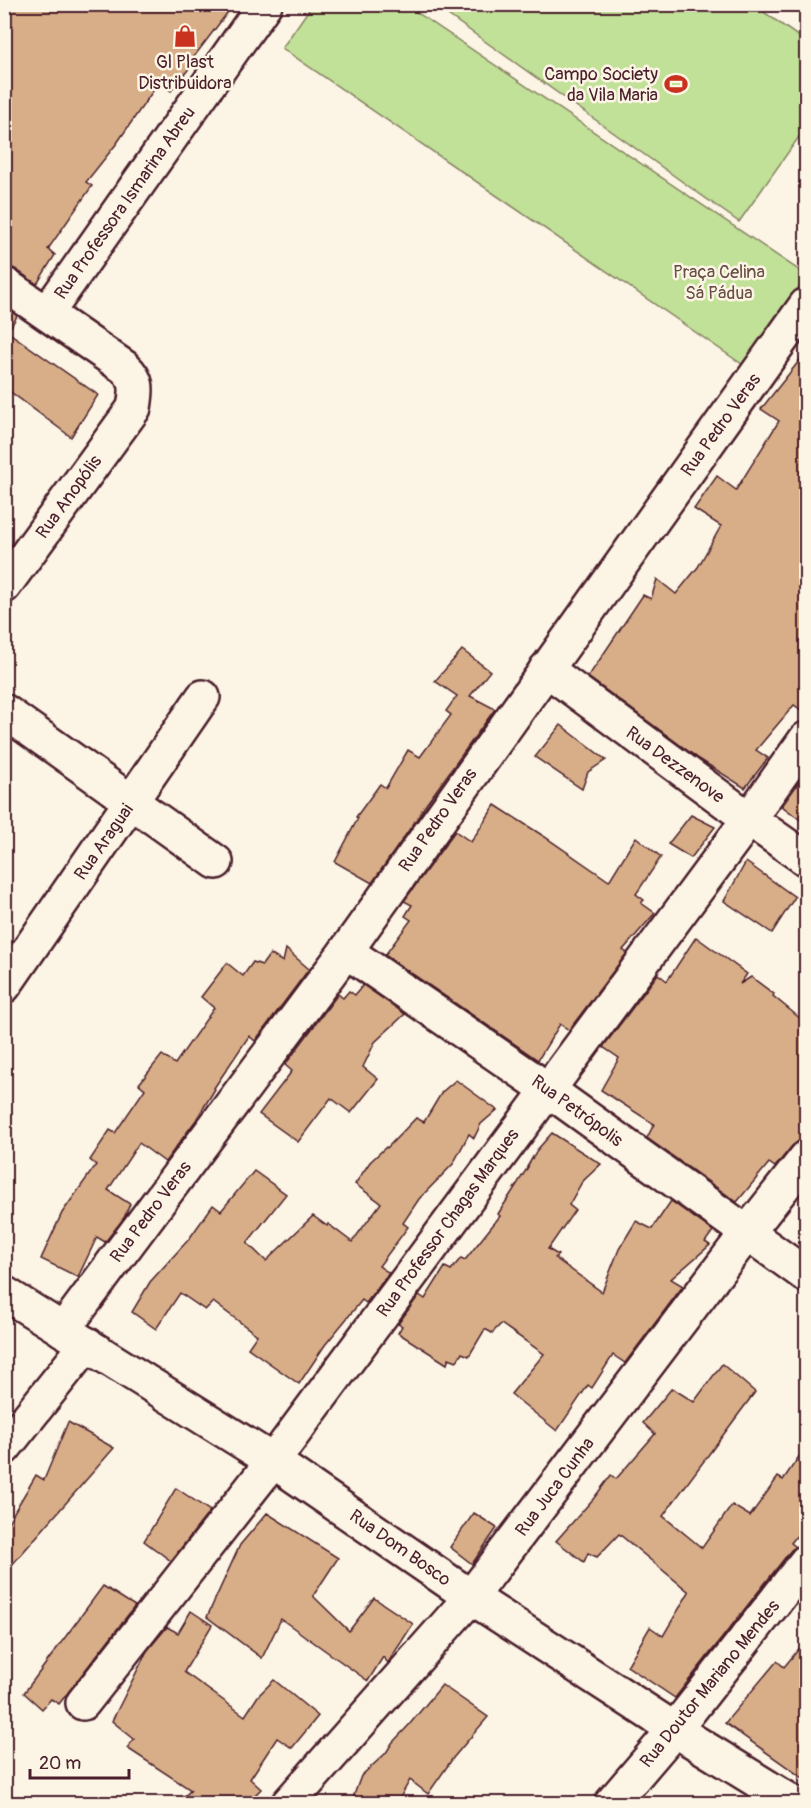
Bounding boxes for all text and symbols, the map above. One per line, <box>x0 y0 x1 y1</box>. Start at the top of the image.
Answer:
shop icon: Gl Plast Distribuidora <box>172 23 198 49</box>
place label: Gl Plast Distribuidora <box>138 51 232 95</box>
place label: Campo Society da Vila Maria <box>544 63 658 107</box>
sports icon: Campo Society da Vila Maria <box>663 71 689 97</box>
street label: Rua Professora Ismarina Abreu <box>49 102 201 304</box>
park label: Praça Celina Sá Pádua <box>673 261 765 305</box>
street label: Rua Pedro Veras <box>676 369 766 481</box>
street label: Rua Anopólis <box>31 451 107 543</box>
street label: Rua Dezzenove <box>621 721 729 809</box>
street label: Rua Pedro Veras <box>394 764 482 876</box>
street label: Rua Araguai <box>69 799 139 885</box>
street label: Rua Petrópolis <box>527 1070 627 1152</box>
street label: Rua Professor Chagas Marques <box>372 1124 524 1322</box>
street label: Rua Pedro Veras <box>105 1157 197 1267</box>
street label: Rua Juca Cunha <box>510 1433 600 1541</box>
street label: Rua Dom Bosco <box>345 1505 456 1592</box>
street label: Rua Doutor Mariano Mendes <box>635 1595 785 1773</box>
scale bar <box>30 1742 129 1780</box>
text: 20 m <box>39 1752 81 1775</box>

